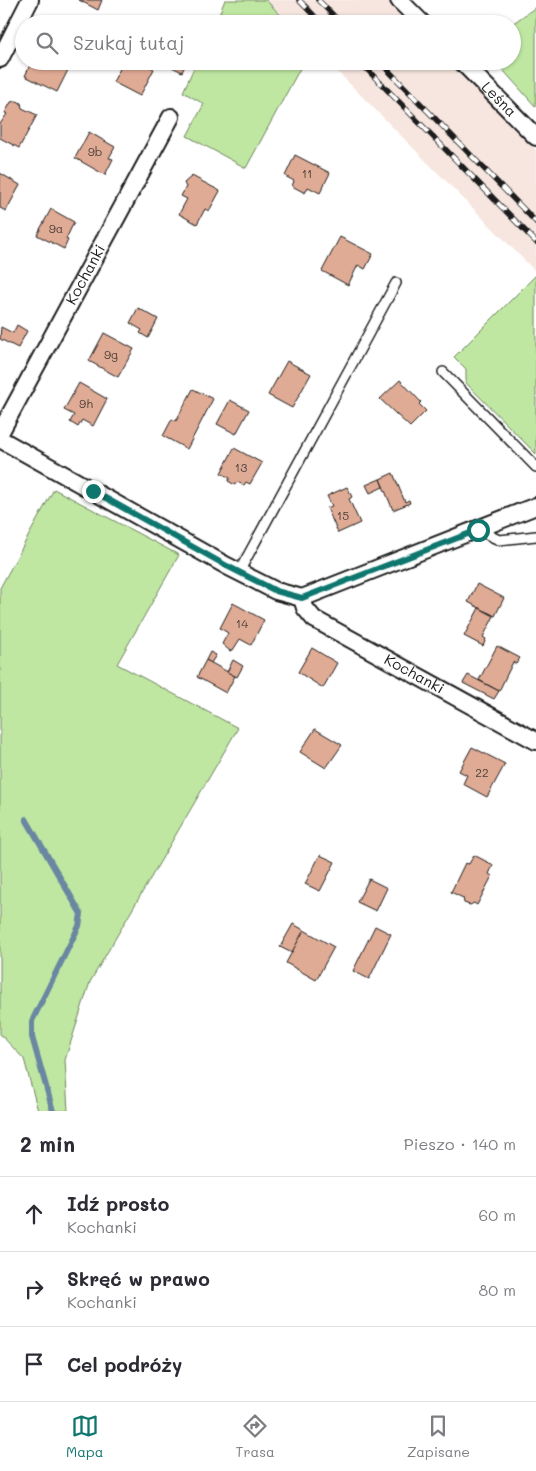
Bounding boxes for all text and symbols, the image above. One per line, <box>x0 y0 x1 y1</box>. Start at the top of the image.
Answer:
search box <box>15 15 521 70</box>
icon: search <box>33 29 61 57</box>
text: Szukaj tutaj <box>73 30 184 55</box>
street label: Leśna <box>478 77 522 121</box>
house number: 9b <box>88 143 102 159</box>
house number: 11 <box>302 165 312 181</box>
house number: 9a <box>49 220 63 236</box>
street label: Kochanki <box>60 241 109 308</box>
house number: 9g <box>104 346 118 362</box>
house number: 9h <box>79 395 93 411</box>
house number: 13 <box>235 459 247 475</box>
route end <box>82 480 105 503</box>
house number: 15 <box>337 507 349 523</box>
route start <box>467 519 490 542</box>
house number: 14 <box>236 615 248 631</box>
street label: Kochanki <box>381 649 448 698</box>
house number: 22 <box>475 764 489 780</box>
text: 2 min <box>20 1130 75 1157</box>
text: Pieszo · 140 m <box>404 1133 516 1154</box>
text: Idź prosto <box>67 1191 169 1216</box>
icon: ahead <box>20 1200 48 1228</box>
text: 60 m <box>479 1204 516 1225</box>
text: Kochanki <box>67 1216 137 1237</box>
text: Skręć w prawo <box>67 1266 210 1291</box>
icon: right <box>20 1275 48 1303</box>
text: 80 m <box>479 1279 516 1300</box>
text: Kochanki <box>67 1291 137 1312</box>
icon: arrive <box>20 1350 48 1378</box>
text: Cel podróży <box>67 1352 182 1377</box>
tab: Mapa <box>66 1412 103 1461</box>
tab: Trasa <box>236 1412 275 1461</box>
tab: Zapisane <box>407 1412 470 1461</box>

